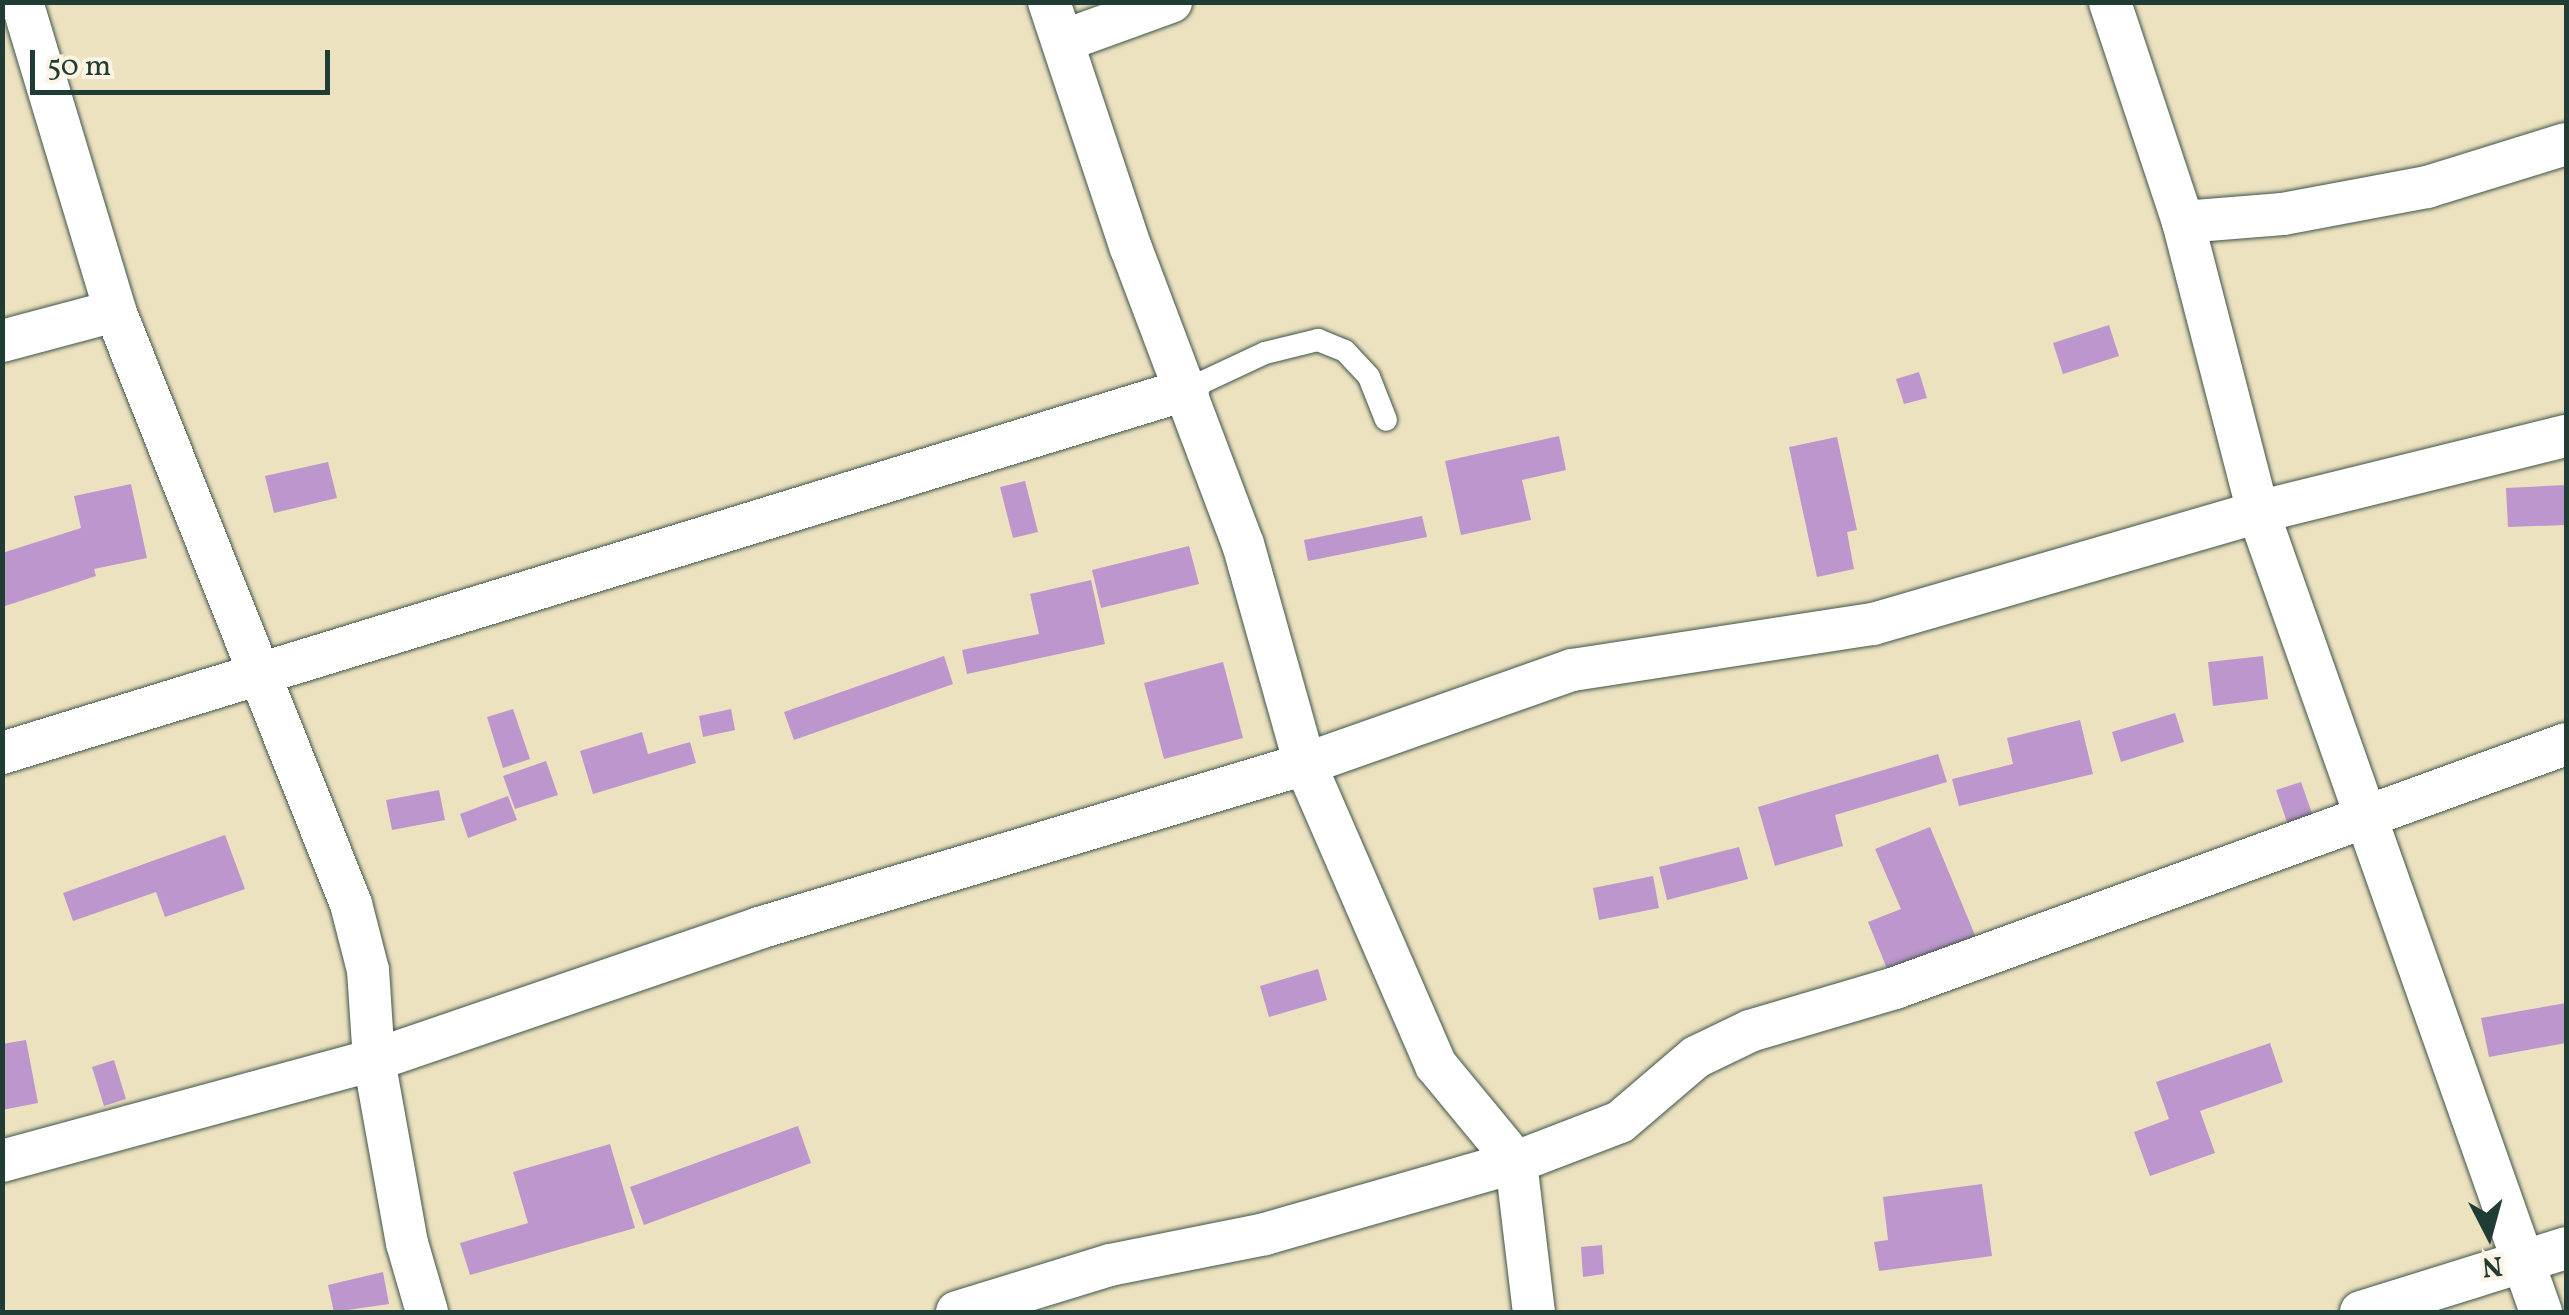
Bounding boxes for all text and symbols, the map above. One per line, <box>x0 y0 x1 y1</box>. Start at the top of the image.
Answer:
scale bar <box>35 30 335 92</box>
text: 50 m <box>47 46 111 88</box>
north arrow <box>2439 1185 2539 1285</box>
text: N <box>2480 1245 2504 1286</box>

